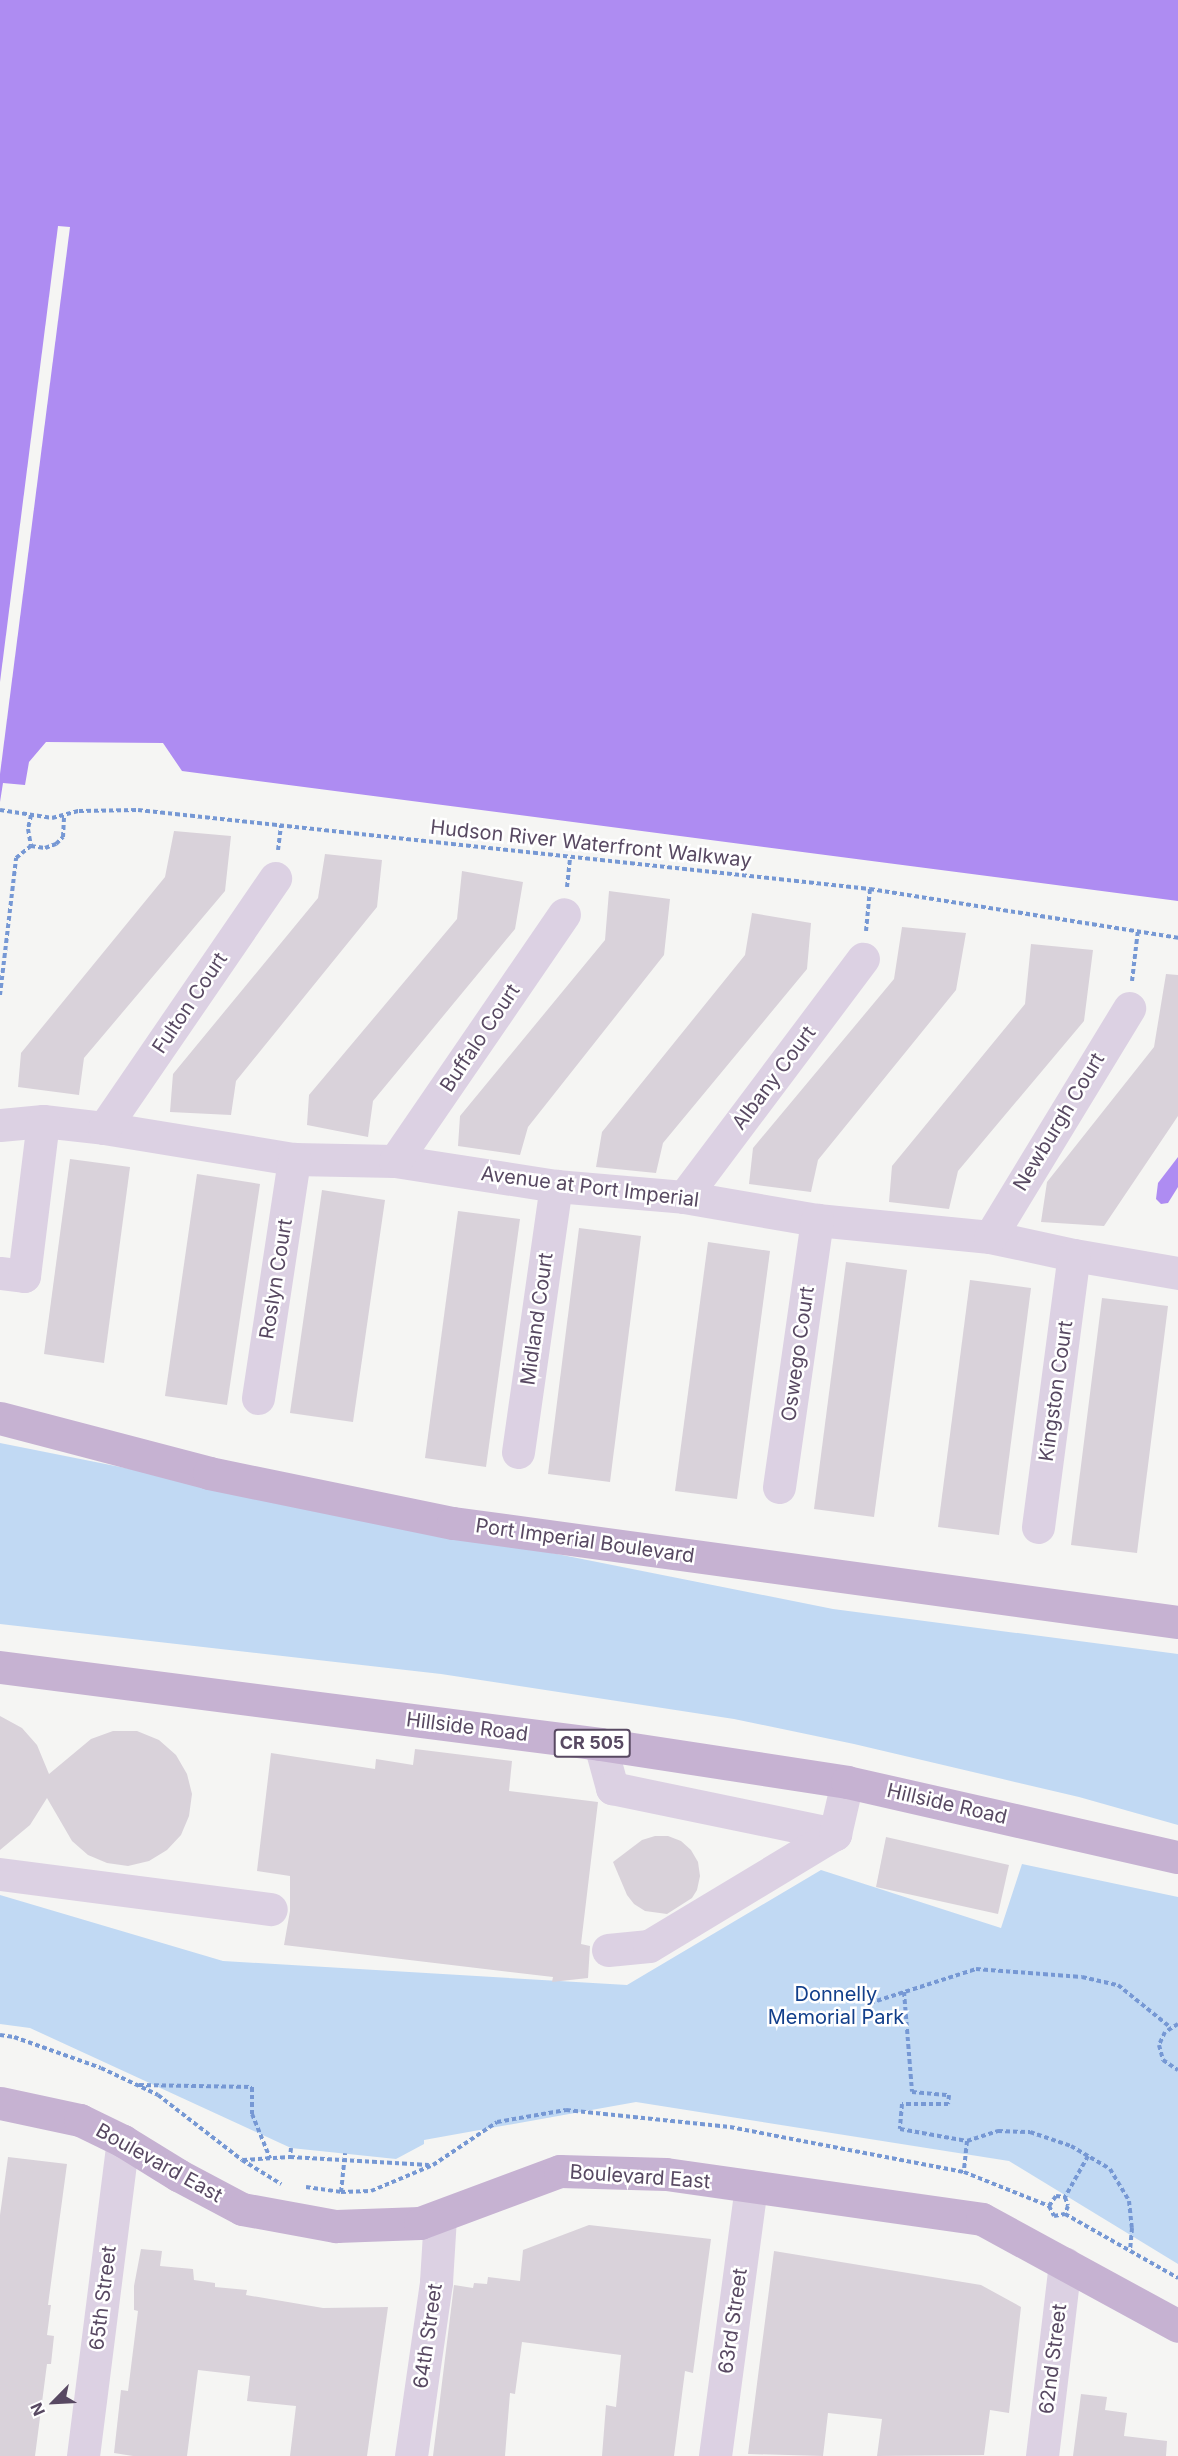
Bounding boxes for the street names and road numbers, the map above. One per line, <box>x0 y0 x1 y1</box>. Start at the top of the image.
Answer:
street label: Hudson River Waterfront Walkway <box>429 815 753 873</box>
street label: Fulton Court <box>147 948 233 1058</box>
street label: Buffalo Court <box>435 979 525 1097</box>
street label: Albany Court <box>727 1021 821 1135</box>
street label: Newburgh Court <box>1008 1049 1110 1195</box>
street label: Avenue at Port Imperial <box>480 1162 700 1212</box>
street label: Roslyn Court <box>255 1217 297 1341</box>
street label: Midland Court <box>516 1251 558 1387</box>
street label: Oswego Court <box>777 1285 819 1423</box>
street label: Kingston Court <box>1034 1319 1078 1463</box>
street label: Port Imperial Boulevard <box>474 1514 696 1568</box>
street label: Hillside Road <box>405 1708 529 1746</box>
road number: CR 505 <box>553 1728 631 1758</box>
street label: Hillside Road <box>885 1779 1009 1829</box>
street label: Boulevard East <box>92 2118 226 2208</box>
street label: Boulevard East <box>569 2160 711 2194</box>
street label: 65th Street <box>85 2244 121 2352</box>
street label: 63rd Street <box>714 2267 752 2375</box>
street label: 64th Street <box>409 2282 447 2390</box>
street label: 62nd Street <box>1034 2303 1072 2415</box>

